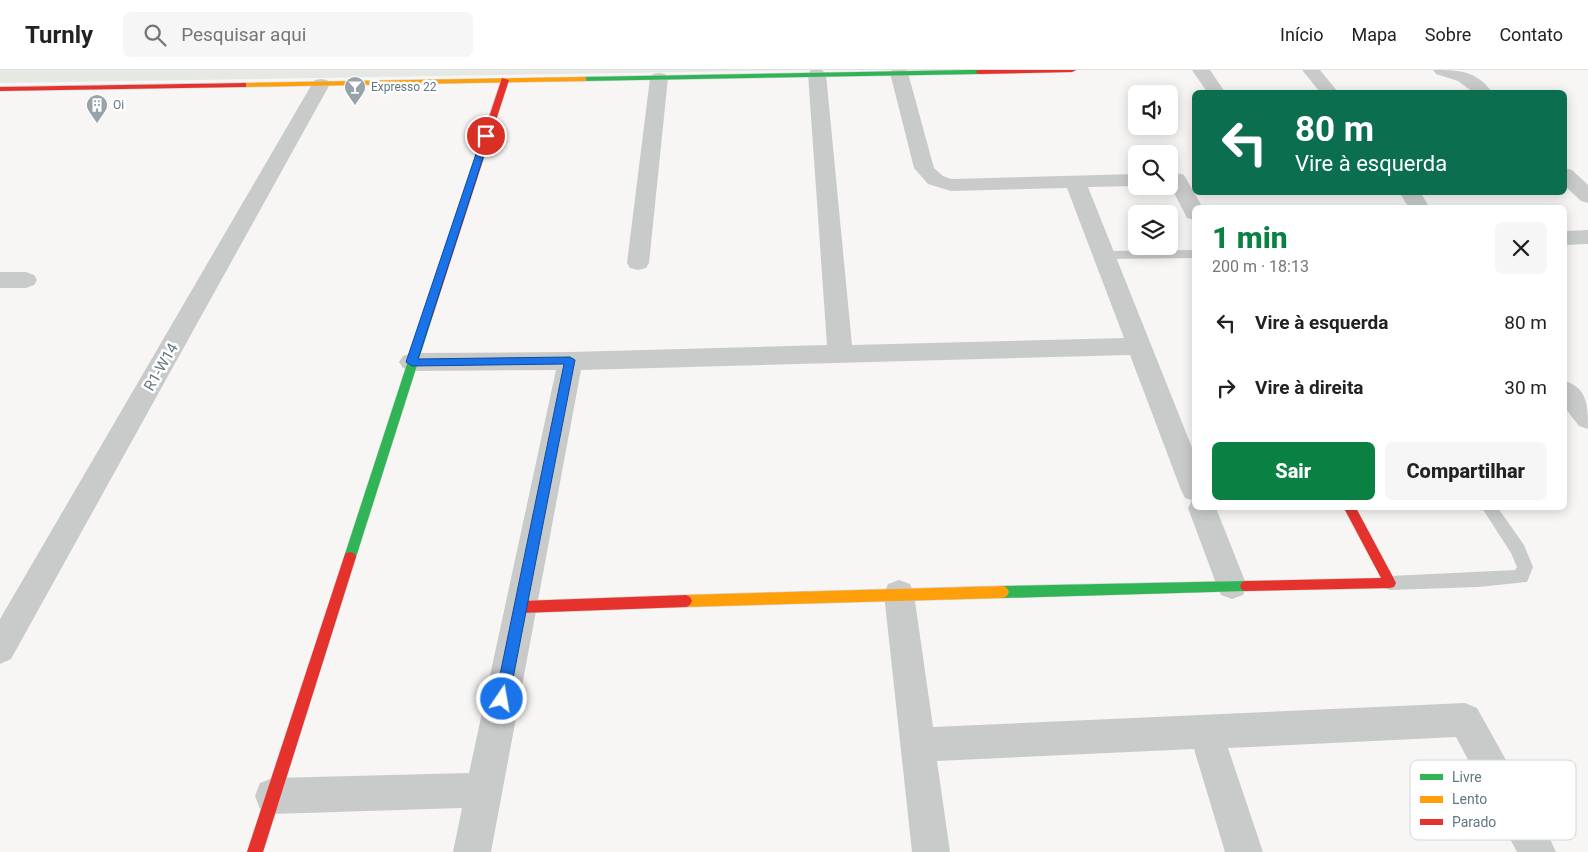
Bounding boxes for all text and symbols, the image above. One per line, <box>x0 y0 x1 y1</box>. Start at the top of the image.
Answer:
search box <box>123 12 473 57</box>
text: Turnly <box>25 21 93 49</box>
icon: search <box>141 21 169 49</box>
text: Pesquisar aqui <box>181 23 306 46</box>
text: Início <box>1280 24 1323 45</box>
text: Mapa <box>1351 24 1397 45</box>
text: Sobre <box>1425 24 1471 45</box>
text: Contato <box>1499 24 1563 45</box>
bar icon: Expresso 22 <box>343 75 367 106</box>
place label: Expresso 22 <box>371 80 437 94</box>
map controls <box>1128 85 1178 255</box>
button: sound <box>1128 85 1178 135</box>
building icon: Oi <box>85 93 109 124</box>
place label: Oi <box>113 98 124 112</box>
text: 80 m <box>1295 109 1374 150</box>
icon: left <box>1212 110 1277 175</box>
pin <box>465 115 507 157</box>
icon: arrive <box>472 122 500 150</box>
button: search <box>1128 145 1178 195</box>
text: Vire à esquerda <box>1295 151 1447 176</box>
button: layers <box>1128 205 1178 255</box>
text: 1 min <box>1212 220 1288 255</box>
button: close <box>1495 222 1547 274</box>
text: 200 m · 18:13 <box>1212 257 1309 276</box>
icon: left <box>1212 309 1240 337</box>
text: Vire à esquerda <box>1255 311 1388 334</box>
text: 80 m <box>1504 311 1547 334</box>
street label: R1-W14 <box>140 340 182 394</box>
icon: right <box>1212 374 1240 402</box>
text: Vire à direita <box>1255 376 1364 399</box>
text: 30 m <box>1504 376 1547 399</box>
button: Sair <box>1212 442 1375 500</box>
button: Compartilhar <box>1385 442 1547 500</box>
position arrow <box>475 672 527 724</box>
legend <box>1410 760 1576 840</box>
text: Livre <box>1452 769 1482 785</box>
text: Lento <box>1452 791 1487 807</box>
text: Parado <box>1452 814 1496 830</box>

